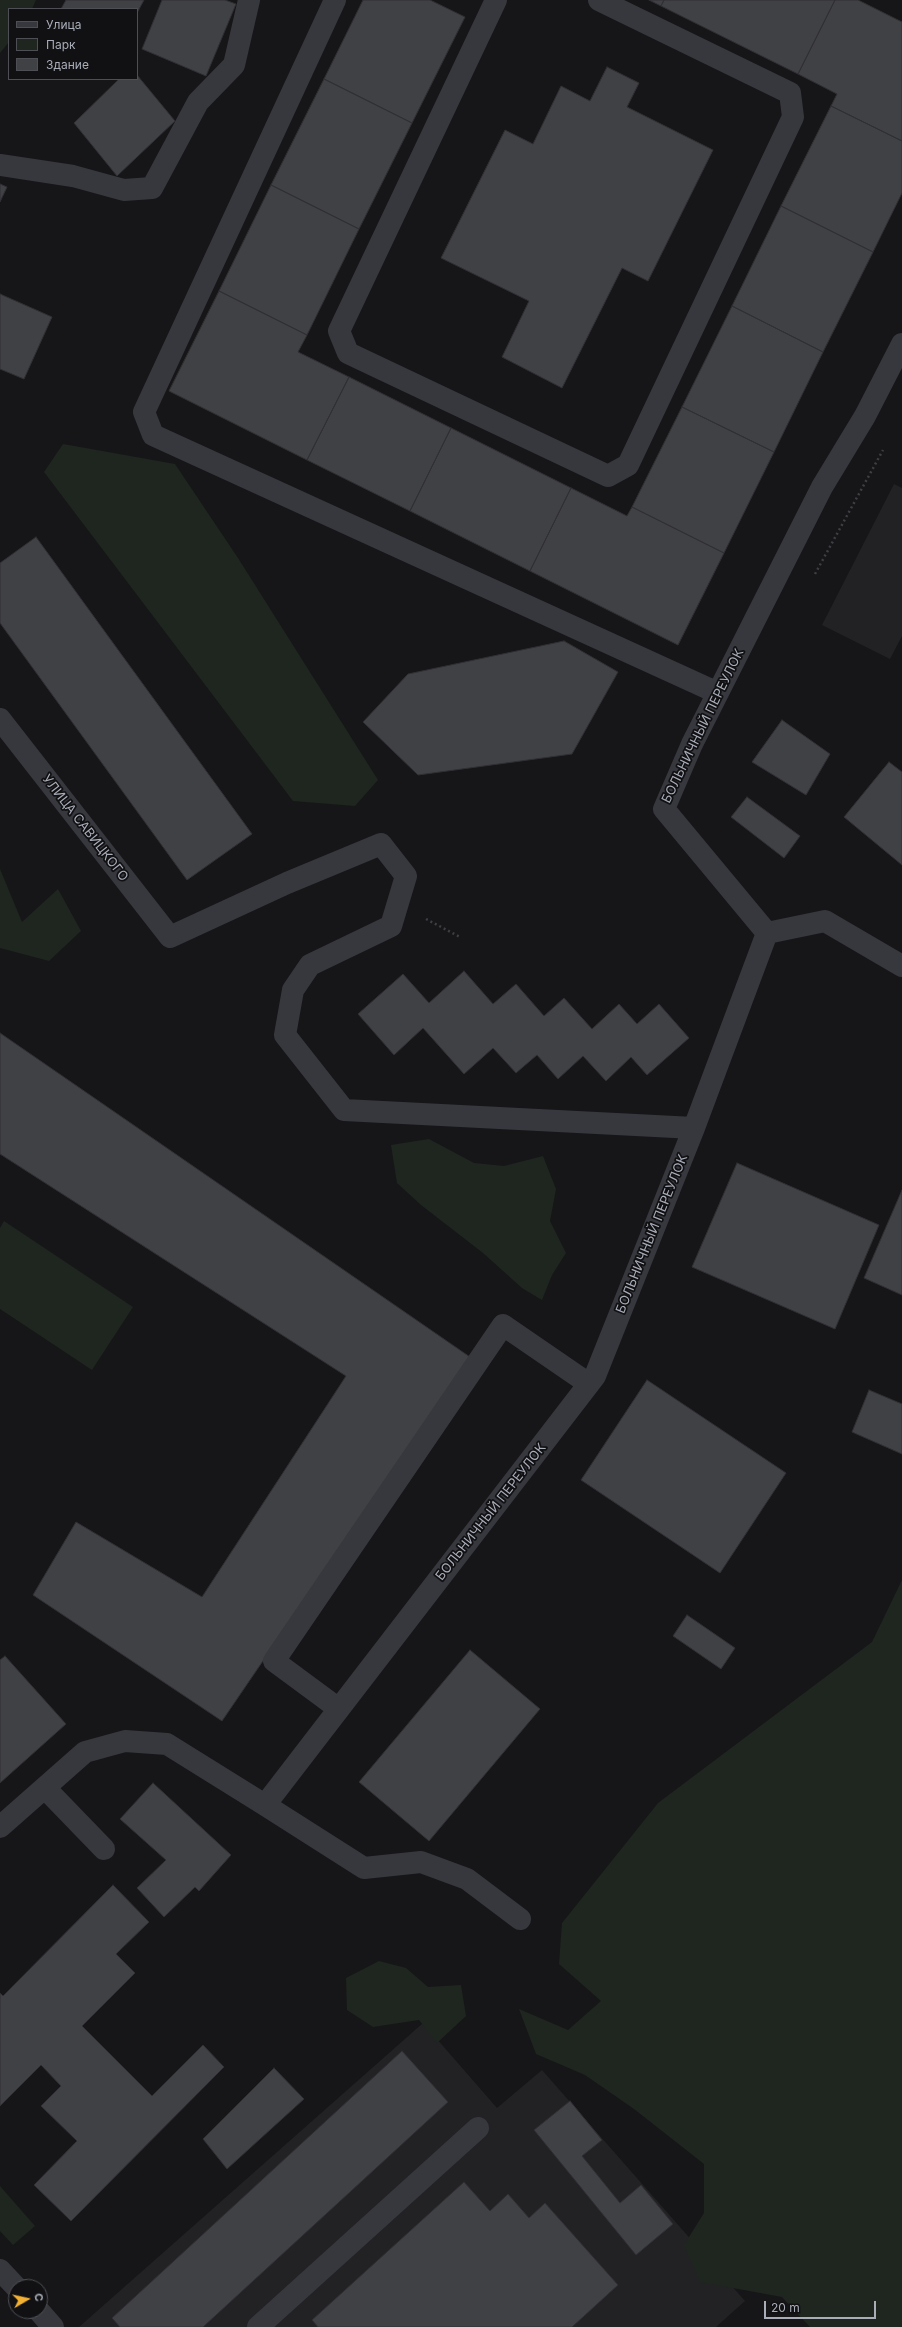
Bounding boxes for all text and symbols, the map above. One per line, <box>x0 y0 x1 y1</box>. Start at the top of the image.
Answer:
legend <box>8 8 138 80</box>
text: Улица <box>46 17 81 32</box>
text: Парк <box>46 37 76 52</box>
text: Здание <box>46 57 89 72</box>
street label: БОЛЬНИЧНЫЙ ПЕРЕУЛОК <box>659 646 747 806</box>
street label: УЛИЦА САВИЦКОГО <box>39 772 131 884</box>
street label: БОЛЬНИЧНЫЙ ПЕРЕУЛОК <box>613 1152 691 1316</box>
street label: БОЛЬНИЧНЫЙ ПЕРЕУЛОК <box>433 1440 549 1584</box>
north arrow <box>8 2279 48 2319</box>
text: С <box>31 2292 46 2302</box>
scale bar <box>766 2293 878 2319</box>
text: 20 m <box>771 2300 800 2315</box>

